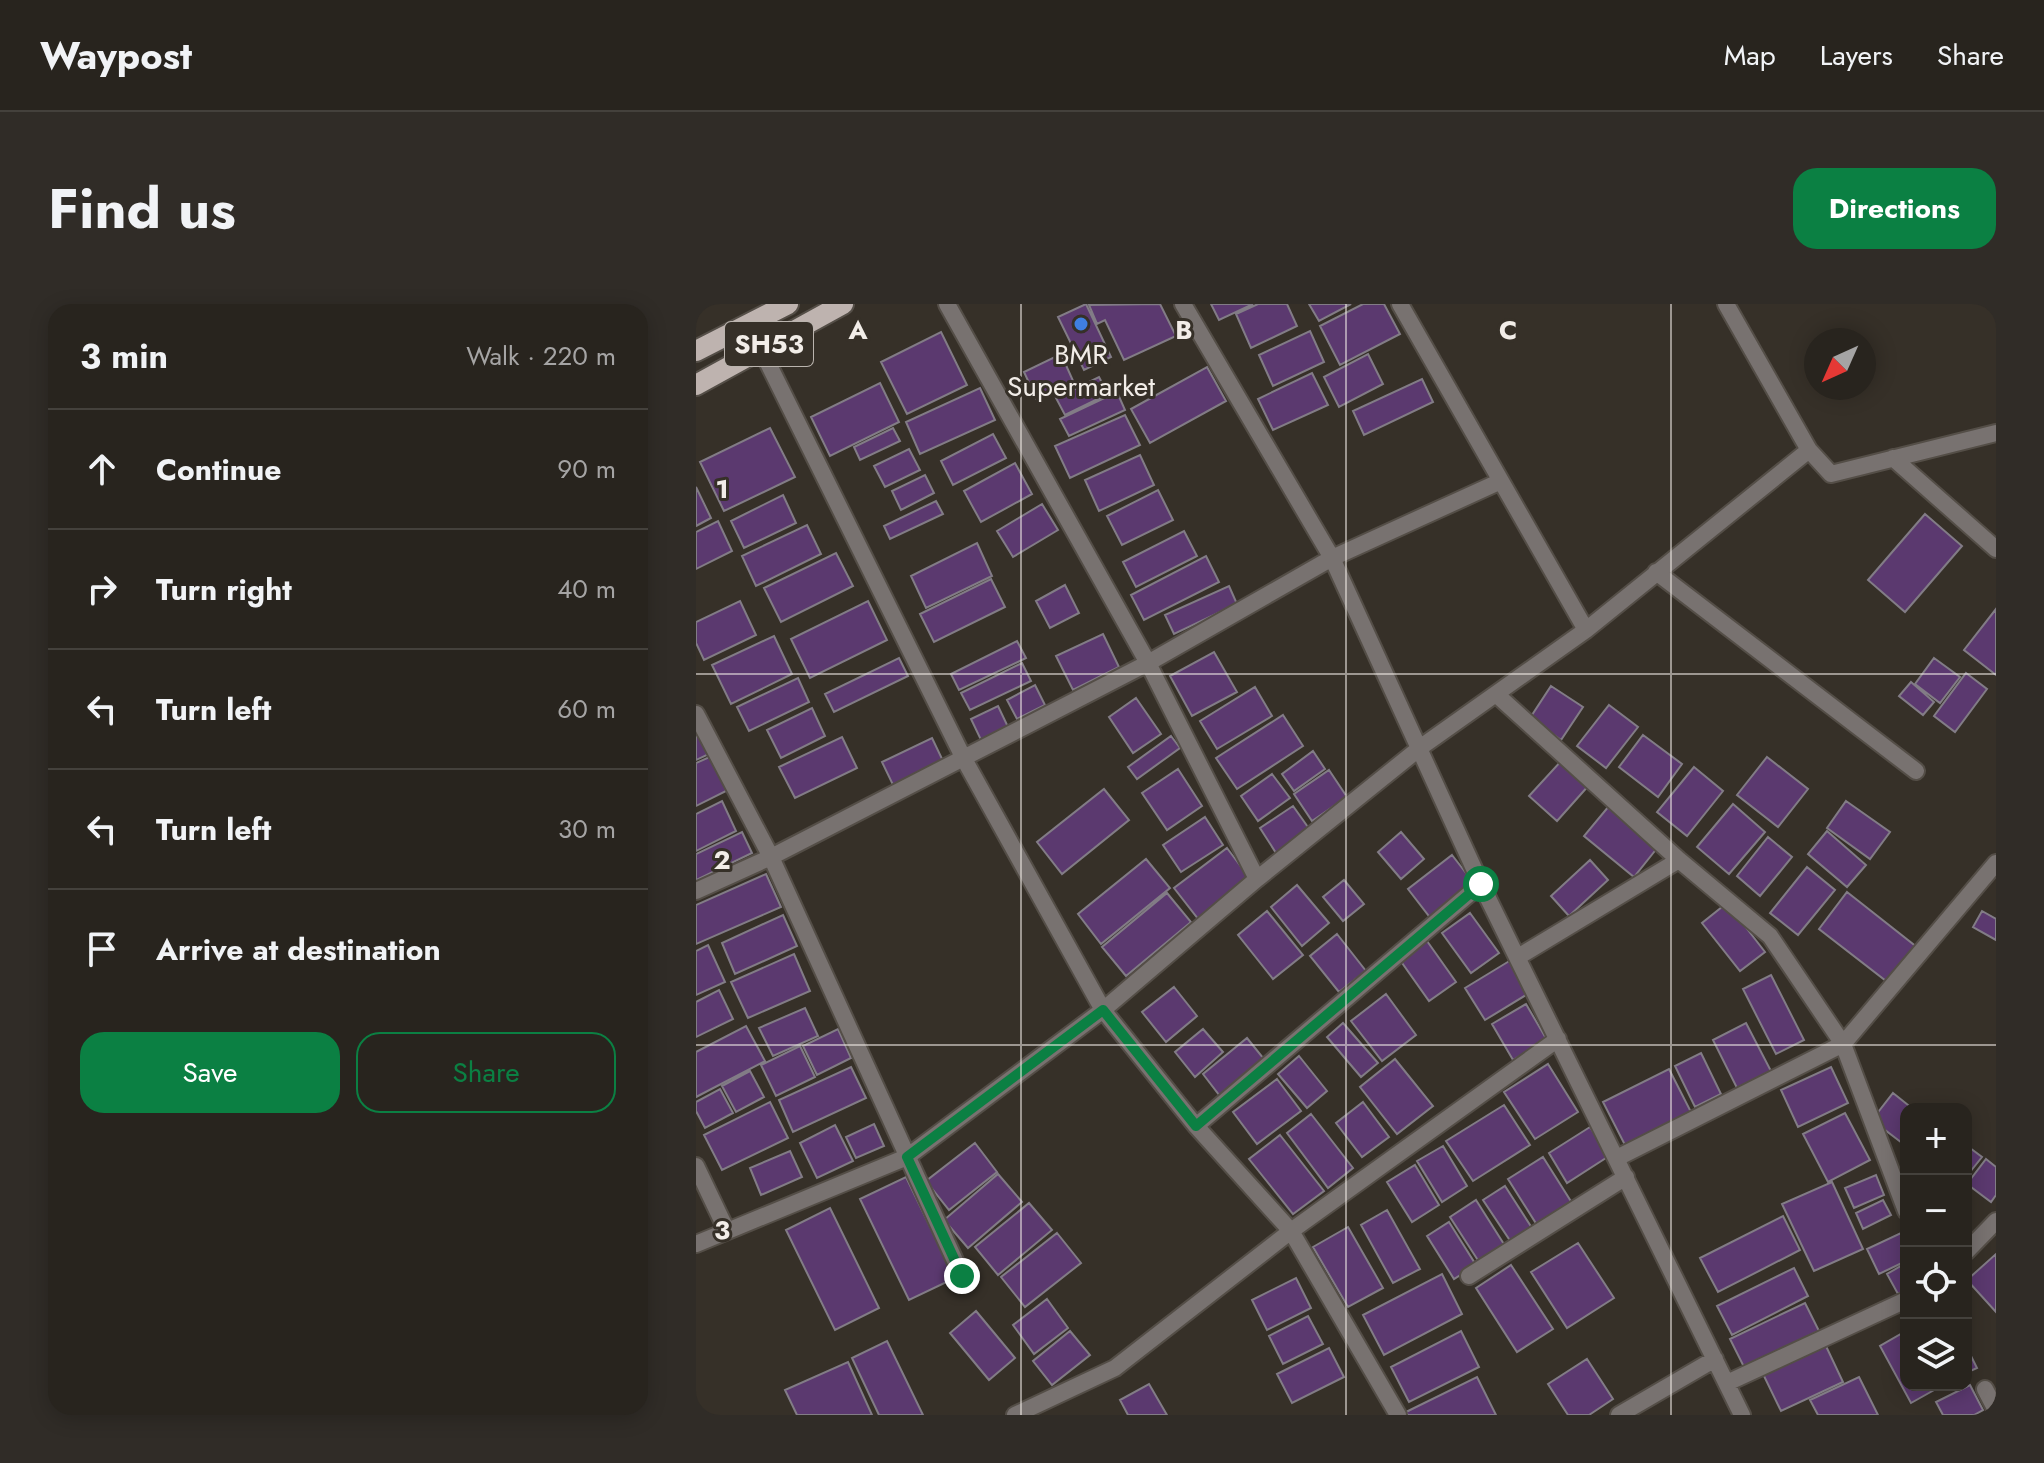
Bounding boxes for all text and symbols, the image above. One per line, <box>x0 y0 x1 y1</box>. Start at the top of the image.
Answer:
text: Waypost <box>40 28 192 83</box>
text: Map <box>1724 35 1776 76</box>
text: Layers <box>1820 35 1893 76</box>
text: Share <box>1937 35 2004 76</box>
text: Find us <box>48 168 236 249</box>
button: Directions <box>1793 168 1996 249</box>
text: A <box>847 311 868 349</box>
text: B <box>1175 311 1193 349</box>
text: C <box>1499 311 1517 349</box>
marker: BMR Supermarket <box>1072 315 1090 333</box>
road number: SH53 <box>725 322 813 366</box>
north arrow <box>1804 328 1876 400</box>
text: 3 min <box>80 332 168 381</box>
place label: BMR Supermarket <box>1007 334 1155 407</box>
text: Walk · 220 m <box>466 337 616 375</box>
icon: ahead <box>80 447 124 491</box>
text: Continue <box>156 448 282 491</box>
text: 90 m <box>557 450 616 488</box>
text: 1 <box>715 470 729 508</box>
icon: right <box>80 567 124 611</box>
text: Turn right <box>156 568 292 611</box>
text: 40 m <box>557 570 616 608</box>
icon: left <box>80 687 124 731</box>
text: Turn left <box>156 688 271 731</box>
text: 60 m <box>557 690 616 728</box>
icon: left <box>80 807 124 851</box>
text: Turn left <box>156 808 271 851</box>
text: 30 m <box>558 810 616 848</box>
text: 2 <box>713 841 731 879</box>
route start <box>1463 866 1499 902</box>
icon: arrive <box>80 927 124 971</box>
text: Arrive at destination <box>156 928 441 971</box>
button: Save <box>80 1032 340 1113</box>
button: Share <box>356 1032 616 1113</box>
map controls <box>1900 1103 1972 1391</box>
button: + <box>1900 1103 1972 1175</box>
button: − <box>1900 1175 1972 1247</box>
text: 3 <box>714 1211 730 1249</box>
button: locate <box>1900 1247 1972 1319</box>
route end <box>944 1258 980 1294</box>
button: layers <box>1900 1319 1972 1391</box>

